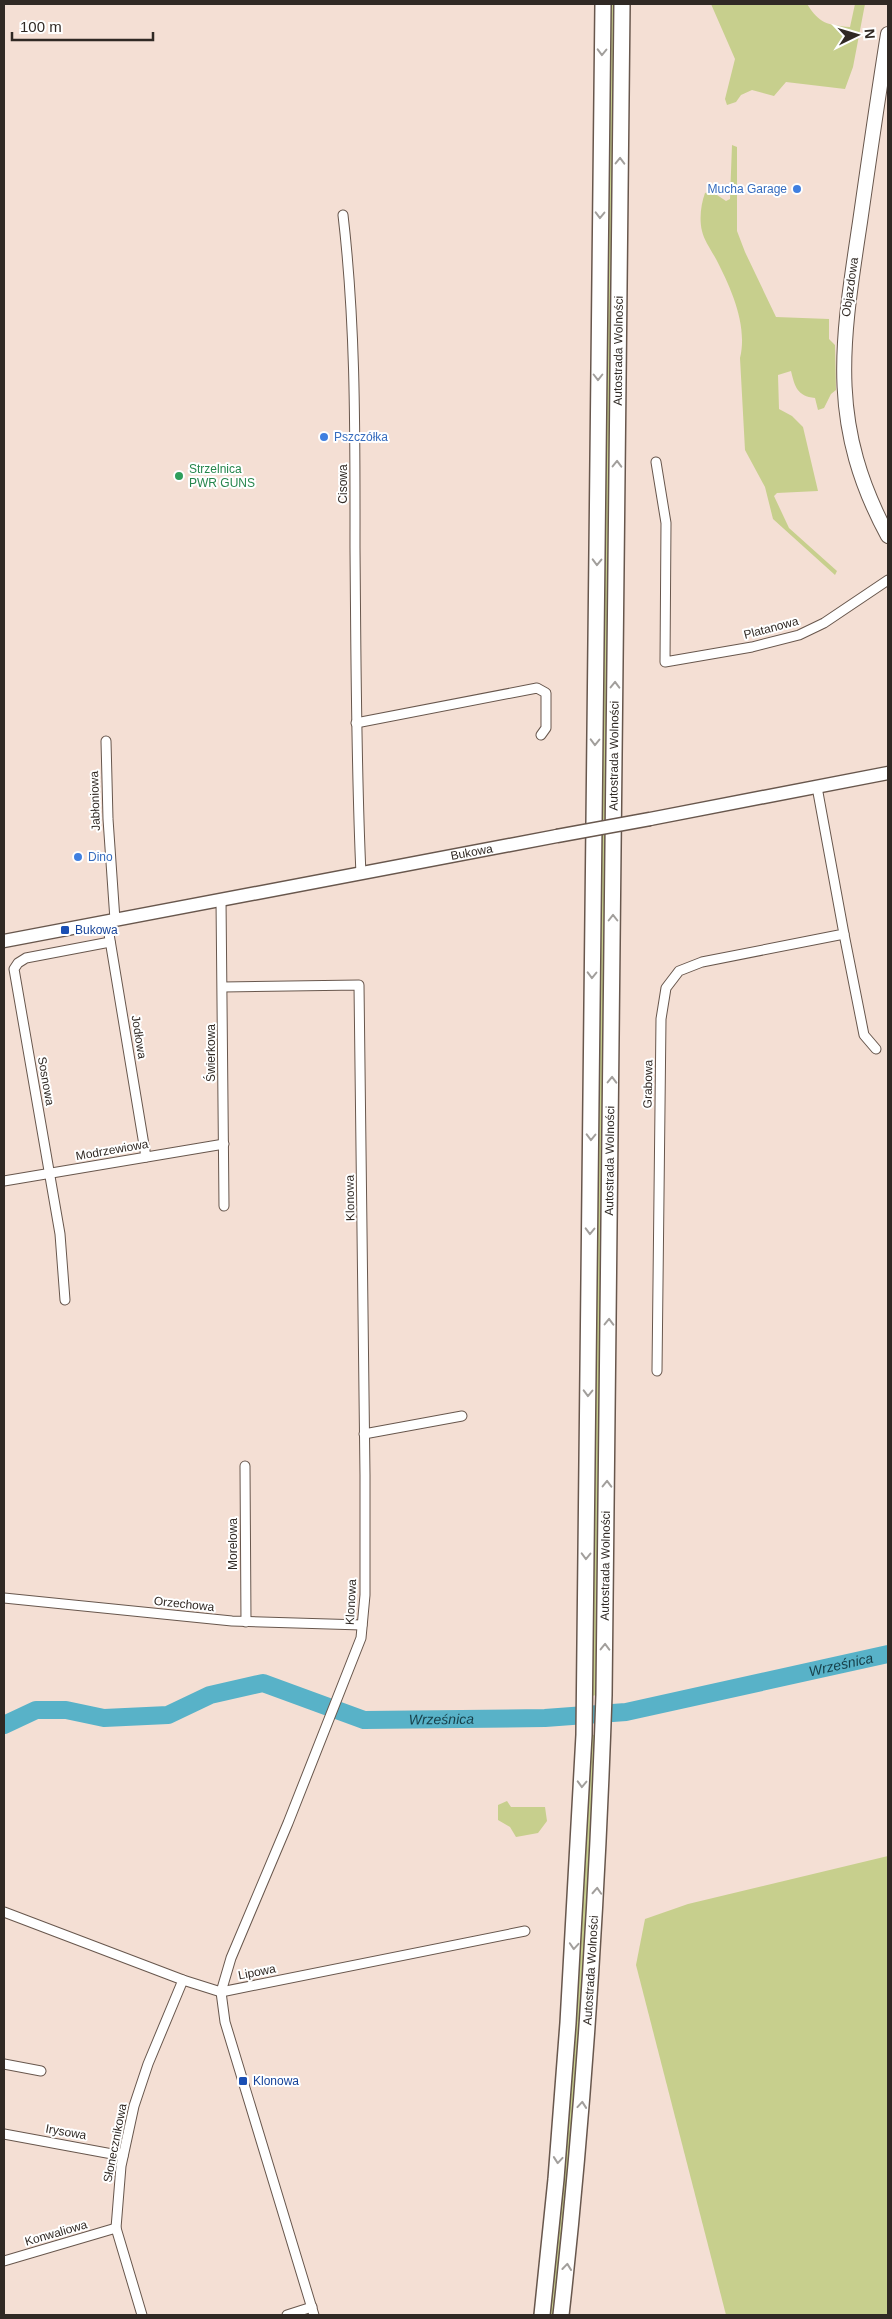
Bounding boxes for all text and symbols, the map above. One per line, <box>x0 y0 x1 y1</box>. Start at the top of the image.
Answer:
scale bar <box>12 10 154 42</box>
north arrow <box>832 10 882 60</box>
text: 100 m <box>20 18 62 35</box>
text: N <box>862 28 878 40</box>
one-way arrow <box>596 49 607 57</box>
one-way arrow <box>615 157 625 164</box>
place label: Mucha Garage <box>708 182 787 196</box>
marker: Mucha Garage <box>791 183 803 195</box>
one-way arrow <box>595 212 605 219</box>
street label: Objazdowa <box>839 256 861 318</box>
street label: Autostrada Wolności <box>611 296 626 406</box>
one-way arrow <box>593 374 603 382</box>
place label: Pszczółka <box>334 430 388 444</box>
marker: Pszczółka <box>318 431 330 443</box>
one-way arrow <box>612 459 622 467</box>
place label: Strzelnica PWR GUNS <box>189 462 255 490</box>
street label: Cisowa <box>336 464 350 504</box>
marker: Strzelnica PWR GUNS <box>173 470 185 482</box>
one-way arrow <box>591 559 602 567</box>
street label: Platanowa <box>742 614 800 642</box>
one-way arrow <box>610 681 620 688</box>
street label: Autostrada Wolności <box>606 701 622 811</box>
one-way arrow <box>590 739 600 747</box>
street label: Jabłoniowa <box>87 770 103 831</box>
street label: Bukowa <box>449 841 494 863</box>
place label: Dino <box>88 850 113 864</box>
marker: Dino <box>72 851 84 863</box>
one-way arrow <box>608 913 618 921</box>
place label: Bukowa <box>75 923 118 937</box>
marker: Bukowa <box>59 924 71 936</box>
one-way arrow <box>587 972 597 979</box>
street label: Jodłowa <box>129 1014 149 1060</box>
street label: Świerkowa <box>203 1024 218 1082</box>
street label: Sosnowa <box>35 1055 57 1107</box>
street label: Grabowa <box>641 1059 655 1108</box>
one-way arrow <box>607 1076 617 1084</box>
street label: Autostrada Wolności <box>602 1106 617 1216</box>
one-way arrow <box>586 1134 596 1142</box>
street label: Modrzewiowa <box>75 1137 150 1163</box>
street label: Klonowa <box>343 1175 357 1221</box>
one-way arrow <box>585 1228 595 1235</box>
one-way arrow <box>604 1317 614 1325</box>
one-way arrow <box>583 1390 593 1398</box>
one-way arrow <box>602 1480 612 1488</box>
street label: Autostrada Wolności <box>598 1511 613 1621</box>
street label: Morelowa <box>226 1518 240 1570</box>
one-way arrow <box>581 1552 592 1560</box>
street label: Klonowa <box>343 1578 359 1625</box>
street label: Orzechowa <box>153 1594 215 1614</box>
one-way arrow <box>600 1642 610 1650</box>
water label: Wrześnica <box>807 1650 875 1679</box>
water label: Wrześnica <box>409 1711 474 1728</box>
one-way arrow <box>576 1780 587 1788</box>
one-way arrow <box>591 1886 602 1894</box>
street label: Autostrada Wolności <box>580 1915 601 2026</box>
one-way arrow <box>568 1942 579 1950</box>
street label: Lipowa <box>237 1961 277 1982</box>
place label: Klonowa <box>253 2074 299 2088</box>
marker: Klonowa <box>237 2075 249 2087</box>
one-way arrow <box>576 2101 587 2109</box>
street label: Słonecznikowa <box>100 2102 130 2184</box>
street label: Irysowa <box>44 2122 88 2143</box>
one-way arrow <box>552 2157 563 2165</box>
street label: Konwaliowa <box>23 2217 89 2249</box>
one-way arrow <box>561 2262 572 2270</box>

